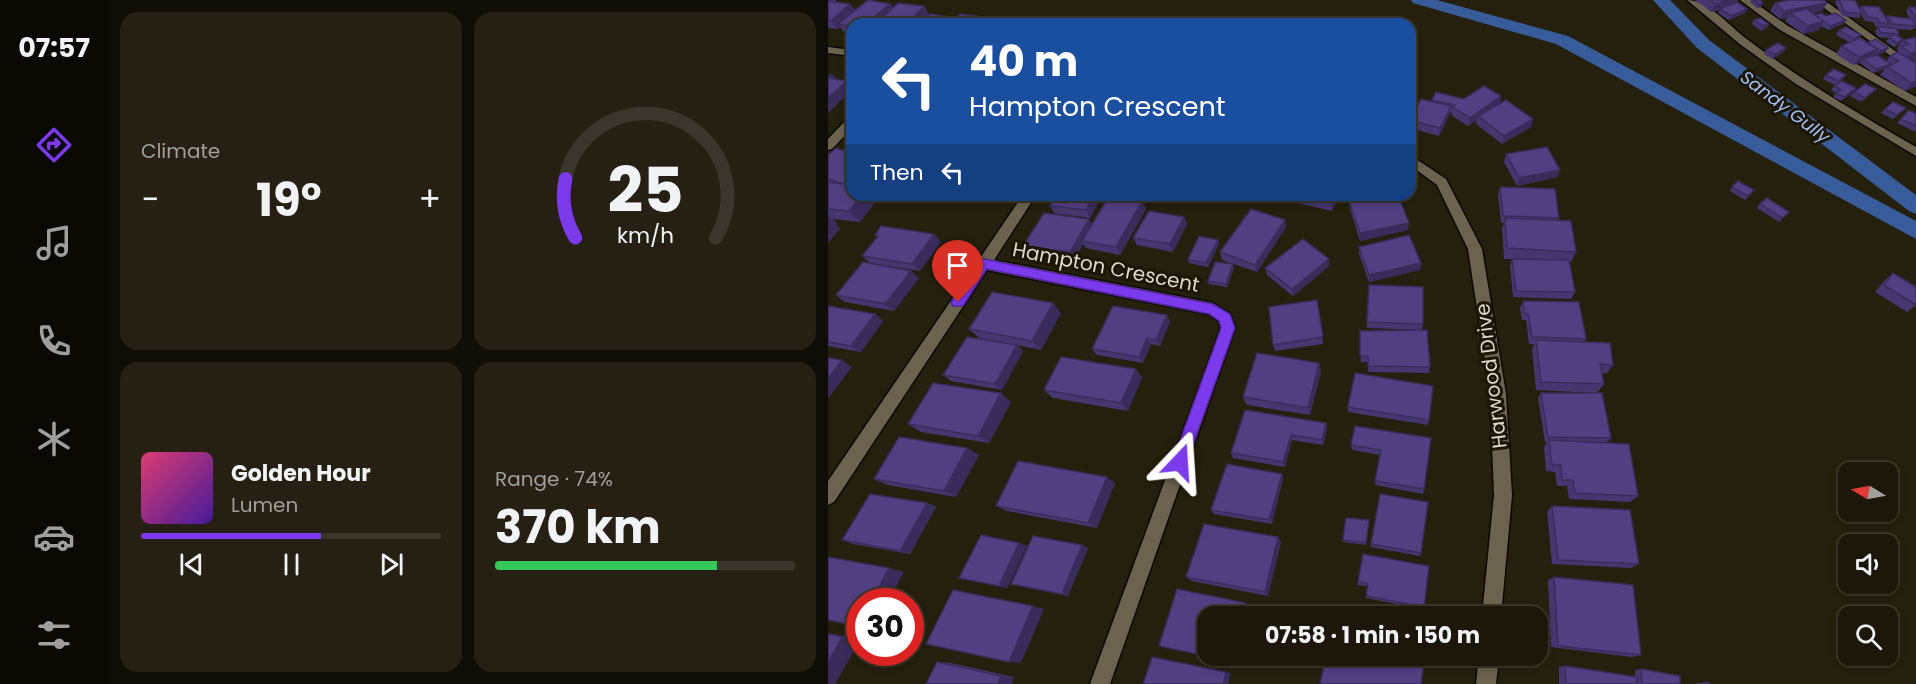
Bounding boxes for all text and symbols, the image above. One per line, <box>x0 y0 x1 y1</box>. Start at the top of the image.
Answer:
text: 07:57 <box>18 29 90 66</box>
text: 40 m <box>969 32 1078 91</box>
icon: left <box>870 42 948 120</box>
water label: Sandy Gully <box>1735 65 1836 149</box>
text: Hampton Crescent <box>969 88 1226 125</box>
icon: directions <box>33 124 75 166</box>
text: Climate <box>141 137 220 165</box>
text: 25 <box>607 146 683 234</box>
icon: left <box>936 156 969 189</box>
text: Then <box>870 157 924 188</box>
text: 19° <box>256 169 322 232</box>
text: − <box>141 176 159 223</box>
text: + <box>418 176 441 223</box>
text: km/h <box>616 220 674 251</box>
icon: music <box>33 222 75 264</box>
street label: Hampton Crescent <box>1010 235 1202 299</box>
pin <box>932 240 983 302</box>
icon: arrive <box>941 249 974 282</box>
street label: Harwood Drive <box>1468 302 1514 450</box>
icon: phone <box>33 320 75 362</box>
icon: climate <box>33 418 75 460</box>
position arrow <box>1148 430 1212 494</box>
text: Golden Hour <box>231 458 371 489</box>
north arrow <box>1838 462 1898 522</box>
map controls <box>1838 462 1898 666</box>
text: Range · 74% <box>495 465 613 493</box>
text: Lumen <box>231 491 298 519</box>
text: 370 km <box>495 496 661 559</box>
icon: car <box>33 516 75 558</box>
button: sound <box>1838 534 1898 594</box>
icon: previous <box>175 548 208 581</box>
icon: pause <box>275 548 308 581</box>
icon: next <box>375 548 408 581</box>
speed limit sign: 30 <box>846 588 924 666</box>
button: search <box>1838 606 1898 666</box>
icon: filters <box>33 614 75 656</box>
text: 07:58 · 1 min · 150 m <box>1265 620 1480 651</box>

